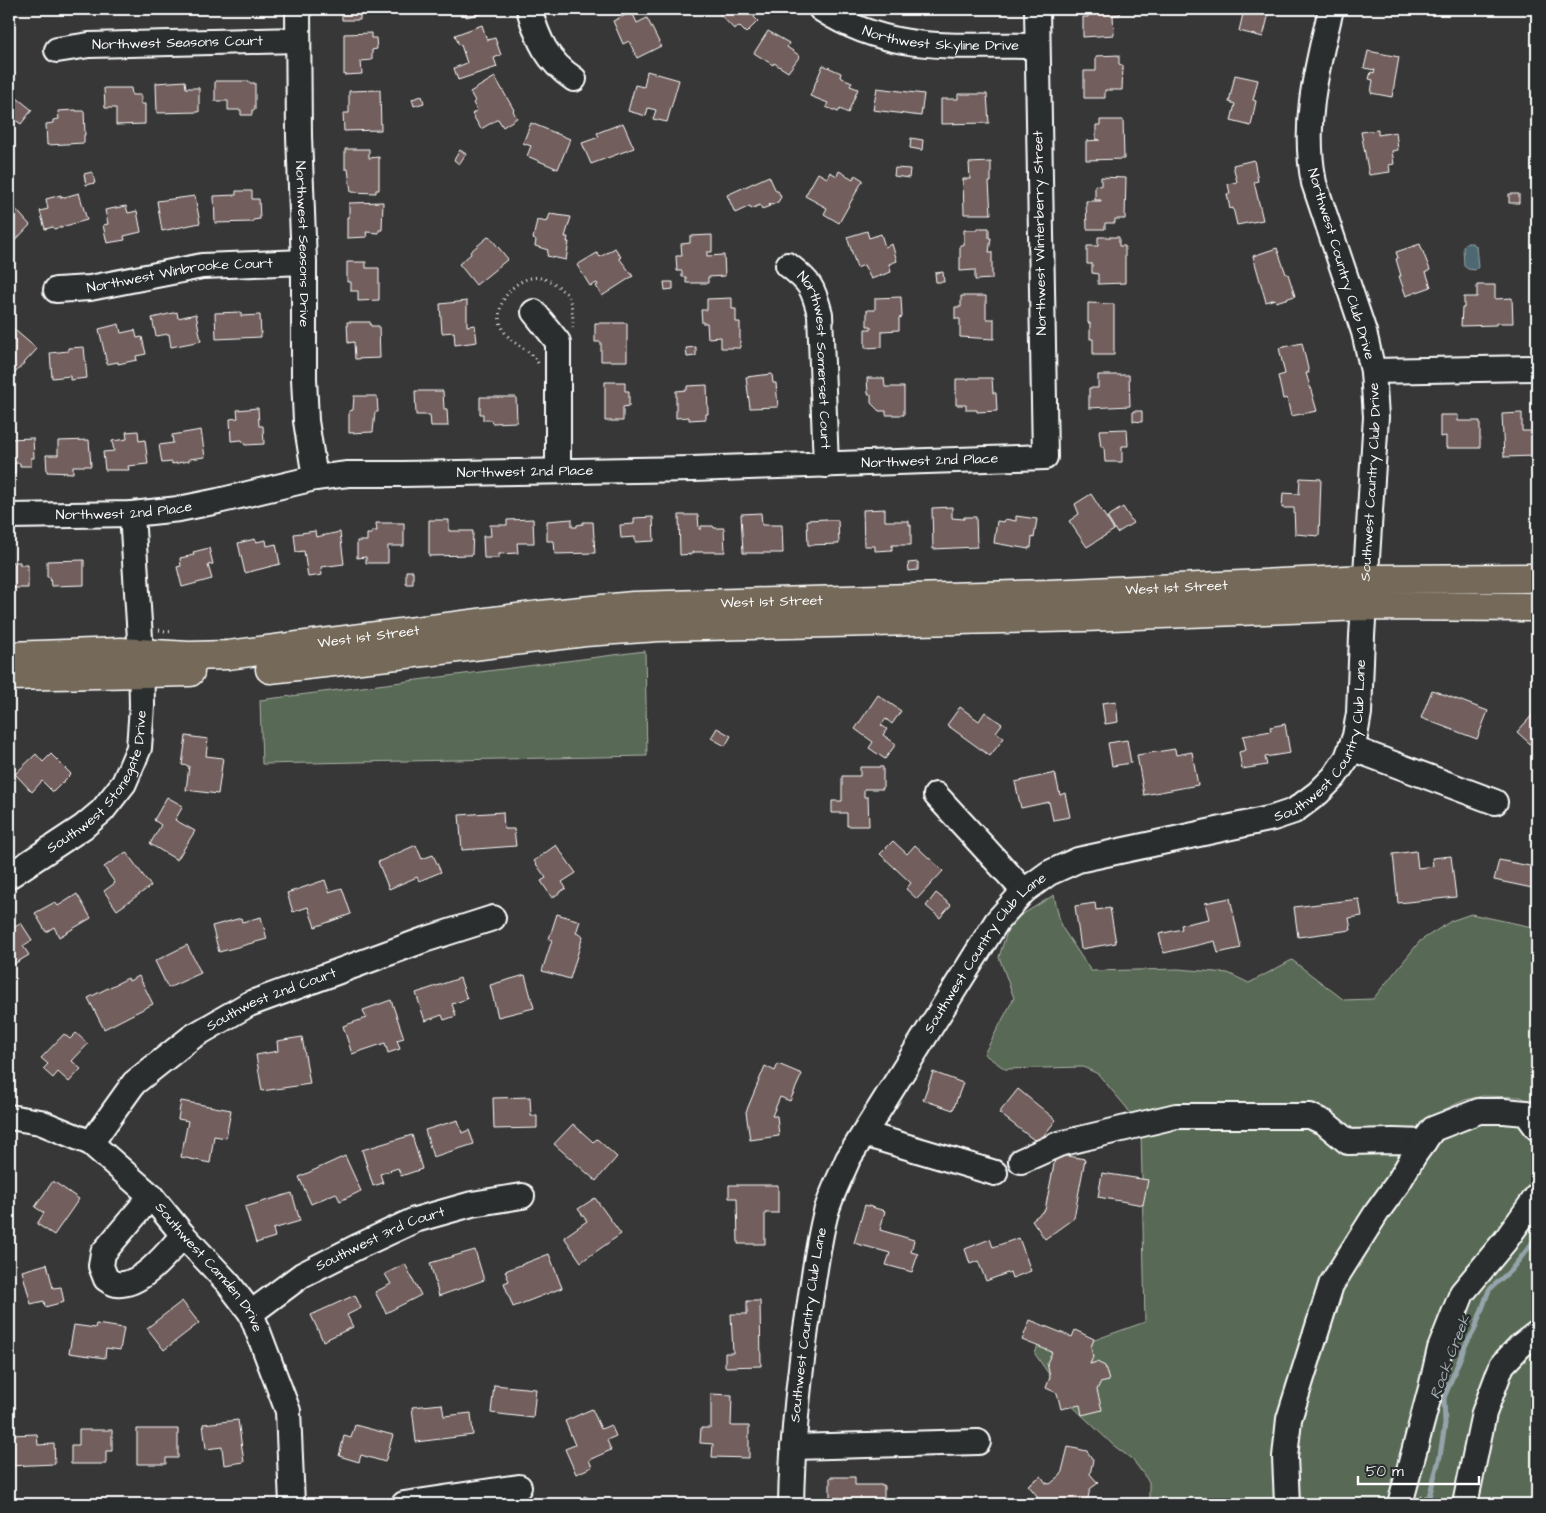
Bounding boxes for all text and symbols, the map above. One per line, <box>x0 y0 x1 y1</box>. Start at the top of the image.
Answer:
street label: Northwest Skyline Drive <box>860 21 1019 56</box>
street label: Northwest Seasons Court <box>92 31 264 55</box>
street label: Northwest Winterberry Street <box>1028 130 1052 336</box>
street label: Northwest Seasons Drive <box>290 160 314 327</box>
street label: Northwest Country Club Drive <box>1302 166 1380 363</box>
street label: Northwest Winbrooke Court <box>85 253 273 298</box>
street label: Northwest Somerset Court <box>792 267 835 450</box>
street label: Southwest Country Club Drive <box>1356 382 1386 582</box>
street label: Northwest 2nd Place <box>861 449 999 473</box>
street label: Northwest 2nd Place <box>456 461 594 483</box>
street label: Northwest 2nd Place <box>55 496 194 525</box>
street label: West 1st Street <box>1125 576 1228 600</box>
street label: West 1st Street <box>720 591 824 613</box>
street label: West 1st Street <box>317 620 421 653</box>
street label: Southwest Country Club Lane <box>1271 659 1371 827</box>
street label: Southwest Stonegate Drive <box>43 709 152 858</box>
street label: Southwest Country Club Lane <box>919 868 1051 1037</box>
street label: Southwest 2nd Court <box>203 963 339 1037</box>
street label: Southwest Camden Drive <box>150 1198 267 1335</box>
street label: Southwest 3rd Court <box>312 1202 447 1276</box>
street label: Southwest Country Club Lane <box>785 1225 832 1423</box>
water label: Rock Creek <box>1424 1311 1476 1402</box>
scale bar <box>1358 1453 1480 1485</box>
text: 50 m <box>1366 1461 1404 1482</box>

